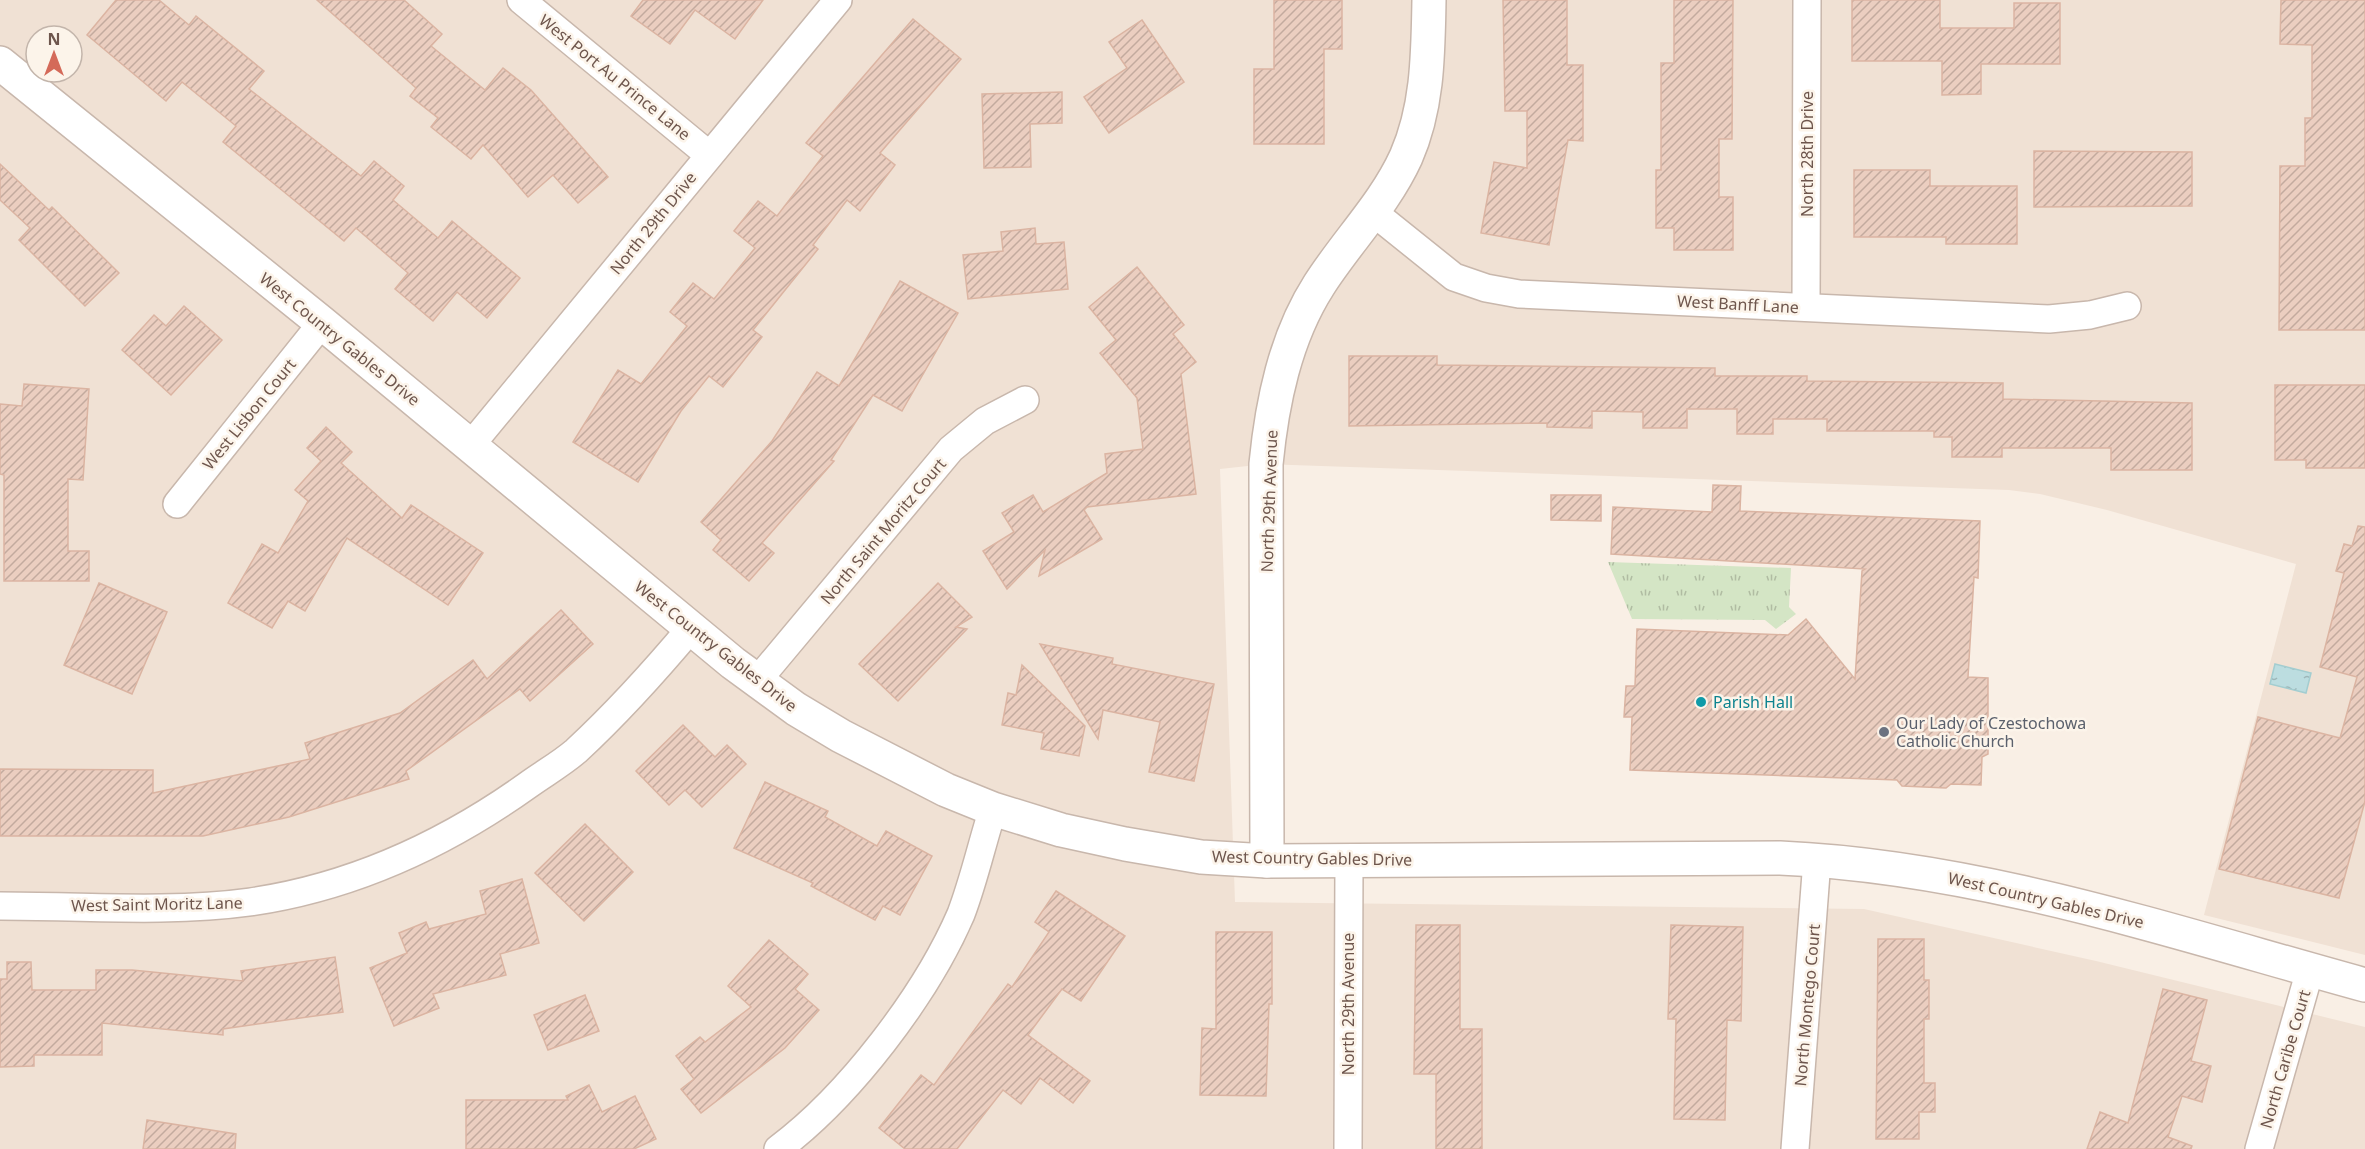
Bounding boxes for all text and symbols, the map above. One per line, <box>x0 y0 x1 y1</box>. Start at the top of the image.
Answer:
street label: West Port Au Prince Lane <box>535 9 695 145</box>
north arrow <box>24 24 84 84</box>
text: N <box>47 28 61 50</box>
street label: North 28th Drive <box>1796 91 1818 217</box>
street label: North 29th Drive <box>605 167 701 279</box>
street label: West Country Gables Drive <box>255 267 425 411</box>
street label: West Banff Lane <box>1677 290 1799 318</box>
street label: West Lisbon Court <box>197 354 301 474</box>
street label: North 29th Avenue <box>1256 429 1282 573</box>
street label: North Saint Moritz Court <box>815 453 951 609</box>
street label: West Country Gables Drive <box>630 576 802 716</box>
place label: Parish Hall <box>1713 691 1793 713</box>
marker: Parish Hall <box>1694 695 1708 709</box>
place label: Our Lady of Czestochowa Catholic Church <box>1896 712 2086 752</box>
marker: Our Lady of Czestochowa Catholic Church <box>1877 725 1891 739</box>
street label: West Country Gables Drive <box>1212 845 1412 871</box>
street label: West Country Gables Drive <box>1946 867 2146 933</box>
street label: West Saint Moritz Lane <box>71 892 243 916</box>
street label: North Montego Court <box>1789 923 1825 1087</box>
street label: North 29th Avenue <box>1337 933 1359 1075</box>
street label: North Caribe Court <box>2255 987 2315 1131</box>

